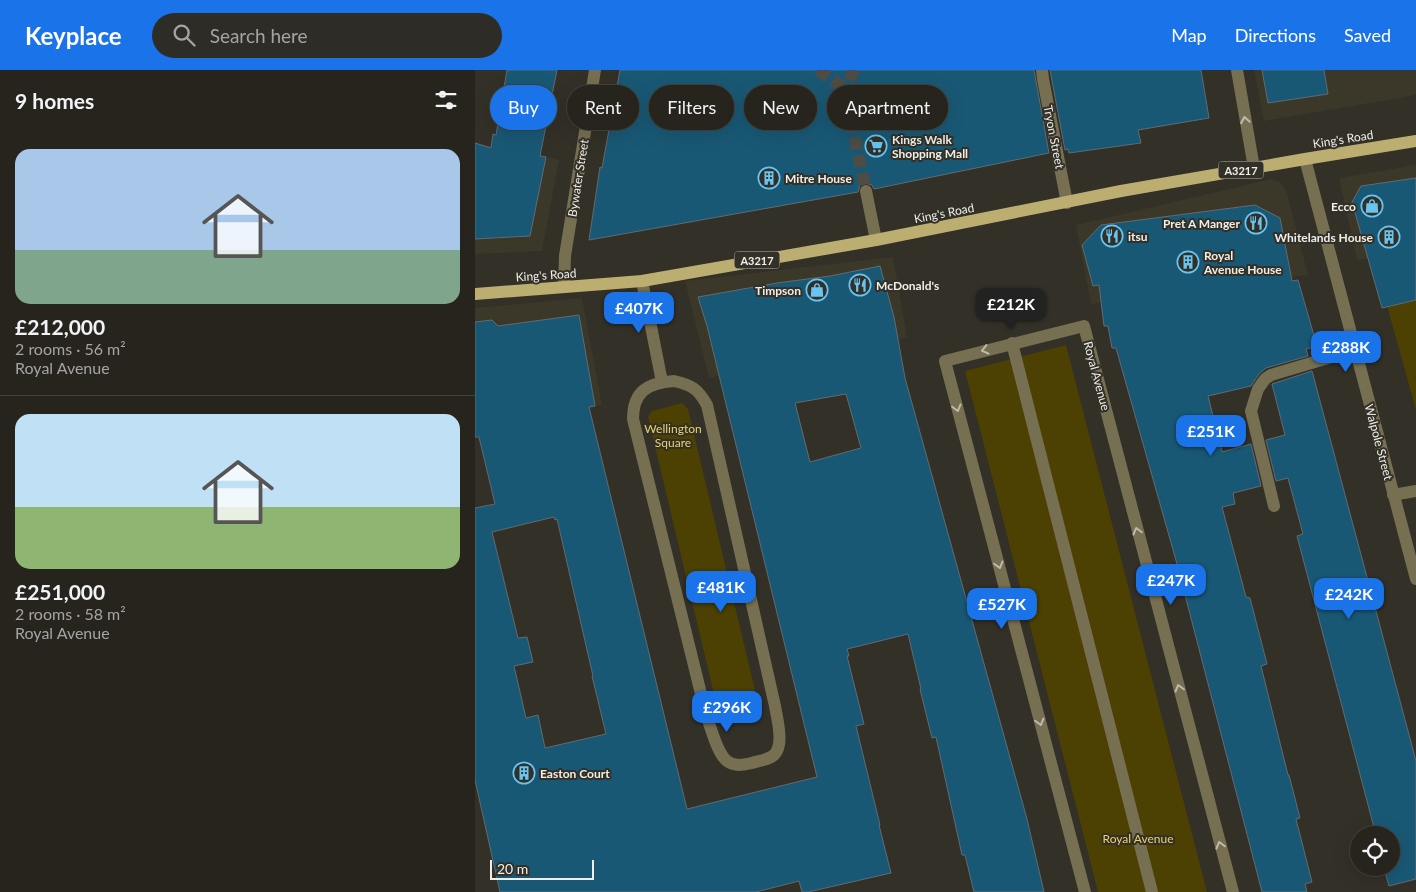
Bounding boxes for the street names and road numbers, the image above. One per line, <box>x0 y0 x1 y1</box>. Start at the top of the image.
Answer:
street label: Tryon Street <box>1041 104 1068 171</box>
street label: King's Road <box>1312 127 1374 151</box>
street label: Bywater Street <box>564 137 592 218</box>
road number: A3217 <box>1219 162 1263 178</box>
street label: King's Road <box>913 200 975 226</box>
road number: A3217 <box>735 252 779 268</box>
street label: King's Road <box>515 265 577 285</box>
street label: Royal Avenue <box>1081 340 1113 412</box>
street label: Walpole Street <box>1362 402 1397 482</box>

